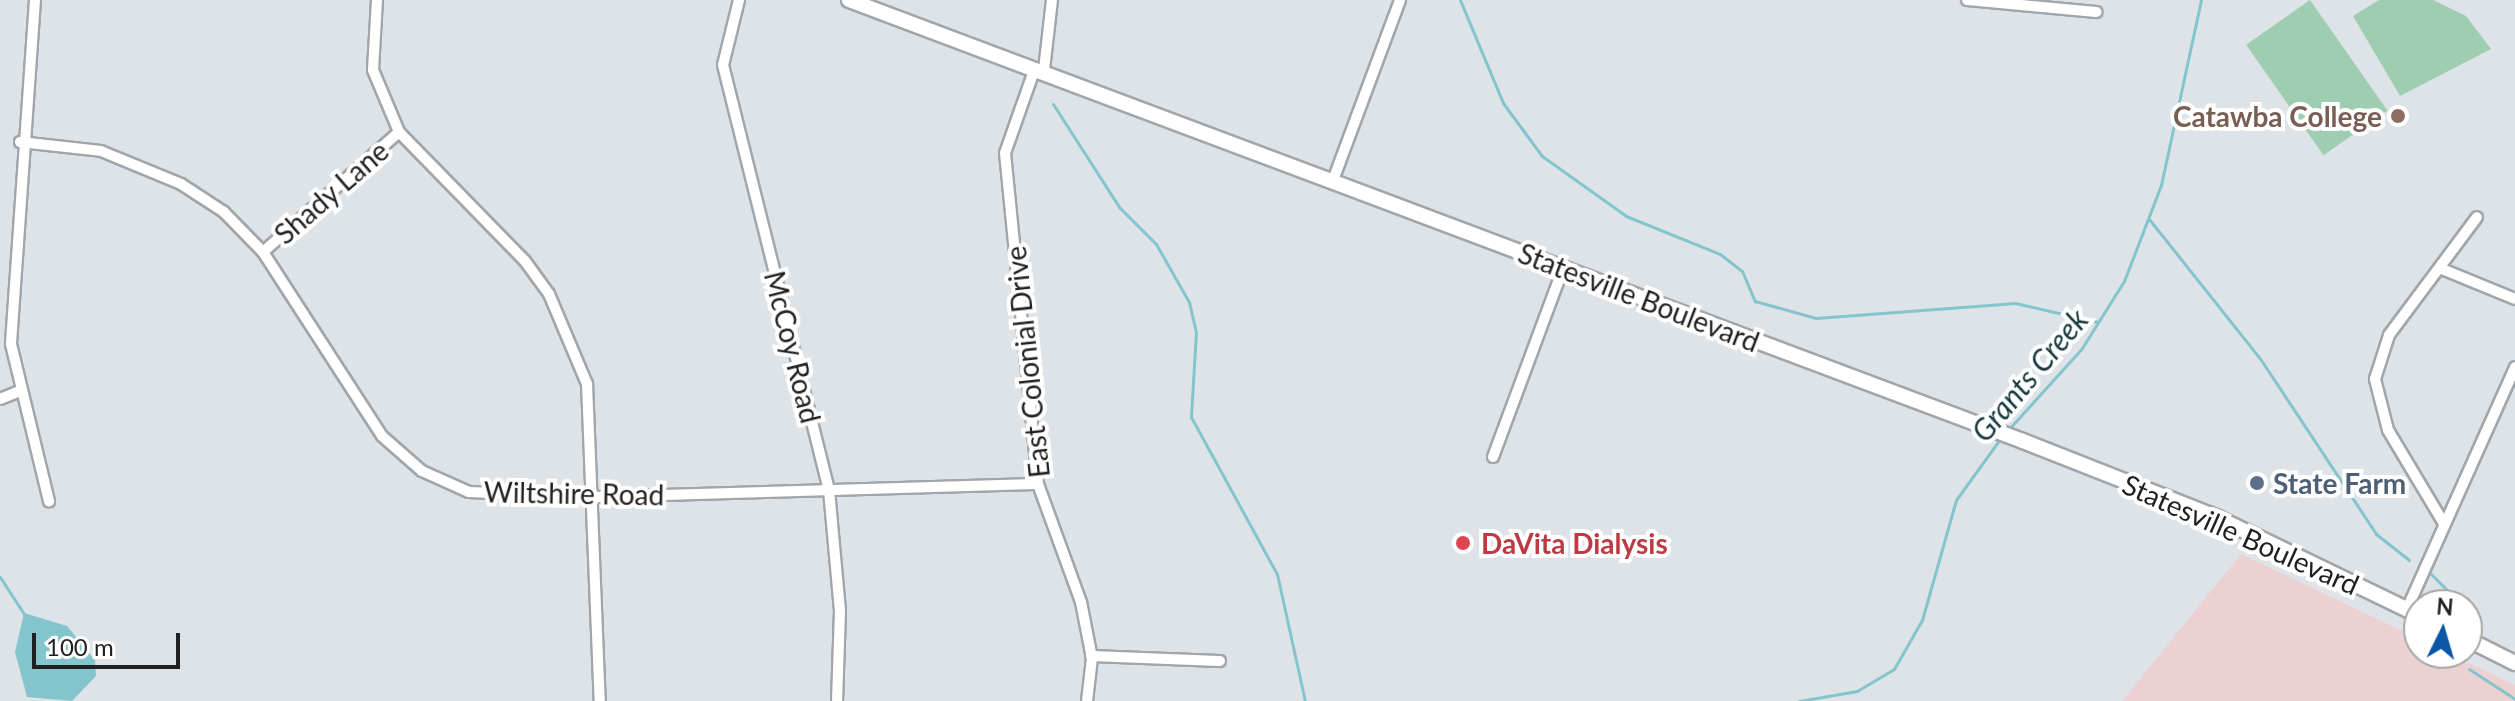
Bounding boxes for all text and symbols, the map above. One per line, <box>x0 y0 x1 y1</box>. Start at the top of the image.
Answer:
place label: Catawba College <box>2173 99 2382 133</box>
marker: Catawba College <box>2389 107 2407 125</box>
street label: Shady Lane <box>267 133 395 251</box>
street label: Statesville Boulevard <box>1514 236 1764 358</box>
street label: East Colonial Drive <box>998 244 1056 480</box>
street label: McCoy Road <box>758 267 828 427</box>
water label: Grants Creek <box>1963 302 2095 448</box>
place label: State Farm <box>2273 466 2406 500</box>
street label: Statesville Boulevard <box>2118 467 2364 601</box>
marker: State Farm <box>2248 474 2266 492</box>
street label: Wiltshire Road <box>484 475 664 511</box>
place label: DaVita Dialysis <box>1481 526 1668 560</box>
marker: DaVita Dialysis <box>1452 532 1474 554</box>
north arrow <box>2403 589 2483 669</box>
text: N <box>2435 592 2455 621</box>
scale bar <box>36 617 184 667</box>
text: 100 m <box>46 632 114 661</box>

